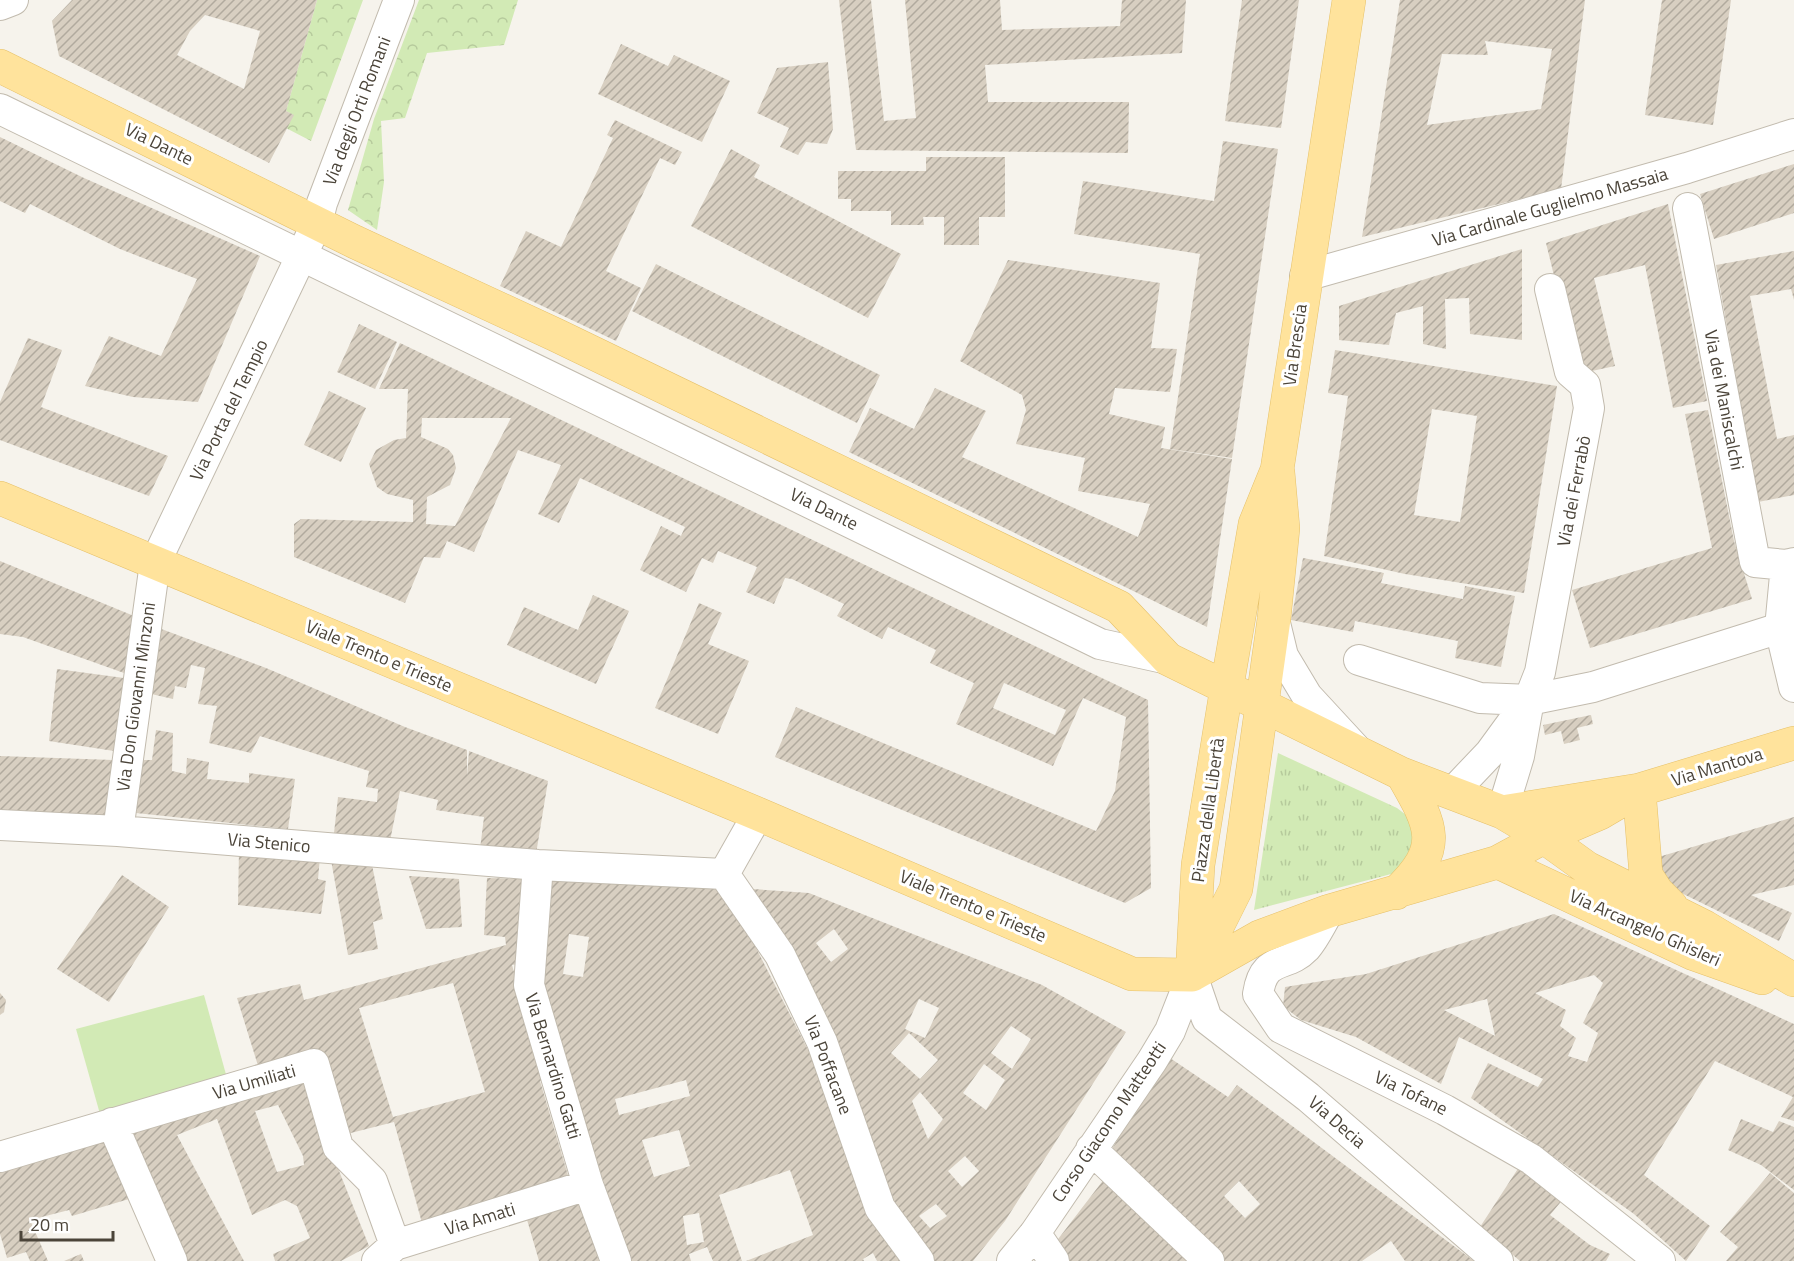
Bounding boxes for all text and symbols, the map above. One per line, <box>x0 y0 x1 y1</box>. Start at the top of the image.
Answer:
street label: Via degli Orti Romani <box>316 32 397 189</box>
street label: Via Dante <box>120 115 198 172</box>
street label: Via Cardinale Guglielmo Massaia <box>1429 160 1671 253</box>
street label: Via Brescia <box>1275 302 1314 388</box>
street label: Via dei Maniscalchi <box>1698 327 1751 472</box>
street label: Via Porta del Tempio <box>183 334 275 485</box>
street label: Via dei Ferrabò <box>1550 433 1598 549</box>
street label: Via Dante <box>785 480 863 537</box>
street label: Via Don Giovanni Minzoni <box>109 600 162 794</box>
street label: Viale Trento e Trieste <box>302 612 457 699</box>
street label: Piazza della Libertà <box>1184 736 1231 884</box>
street label: Via Mantova <box>1668 740 1766 793</box>
street label: Via Stenico <box>226 825 312 860</box>
street label: Viale Trento e Trieste <box>896 862 1051 949</box>
street label: Via Arcangelo Ghisleri <box>1565 882 1725 973</box>
street label: Via Bernardino Gatti <box>518 989 589 1142</box>
street label: Via Poffacane <box>797 1011 860 1118</box>
street label: Corso Giacomo Matteotti <box>1045 1036 1173 1208</box>
street label: Via Umiliati <box>209 1057 299 1106</box>
street label: Via Tofane <box>1370 1063 1452 1122</box>
street label: Via Decia <box>1302 1089 1372 1154</box>
street label: Via Amati <box>441 1195 518 1242</box>
scale bar <box>21 1204 112 1242</box>
text: 20 m <box>30 1211 69 1238</box>

